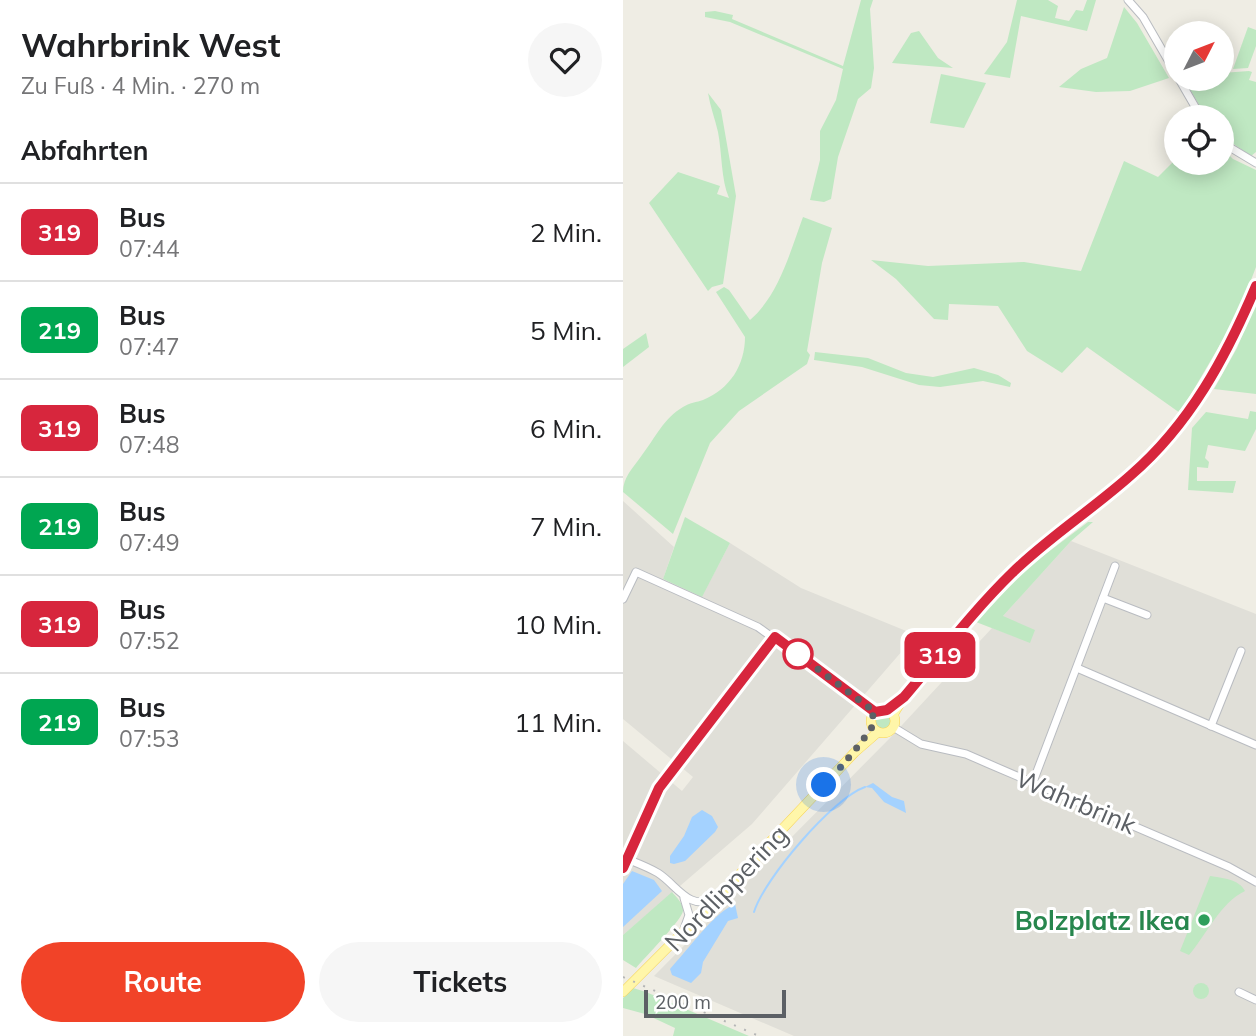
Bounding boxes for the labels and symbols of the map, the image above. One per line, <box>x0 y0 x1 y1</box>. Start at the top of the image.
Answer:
north arrow <box>1164 21 1234 91</box>
line badge: 319 <box>900 632 980 678</box>
unlabelled marker <box>783 639 813 669</box>
street label: Wahrbrink <box>1011 761 1142 841</box>
your location <box>806 767 841 802</box>
street label: Nordlippering <box>657 818 795 958</box>
place label: Bolzplatz Ikea <box>1015 904 1190 937</box>
marker: Bolzplatz Ikea <box>1196 912 1212 928</box>
scale bar <box>644 987 786 1019</box>

